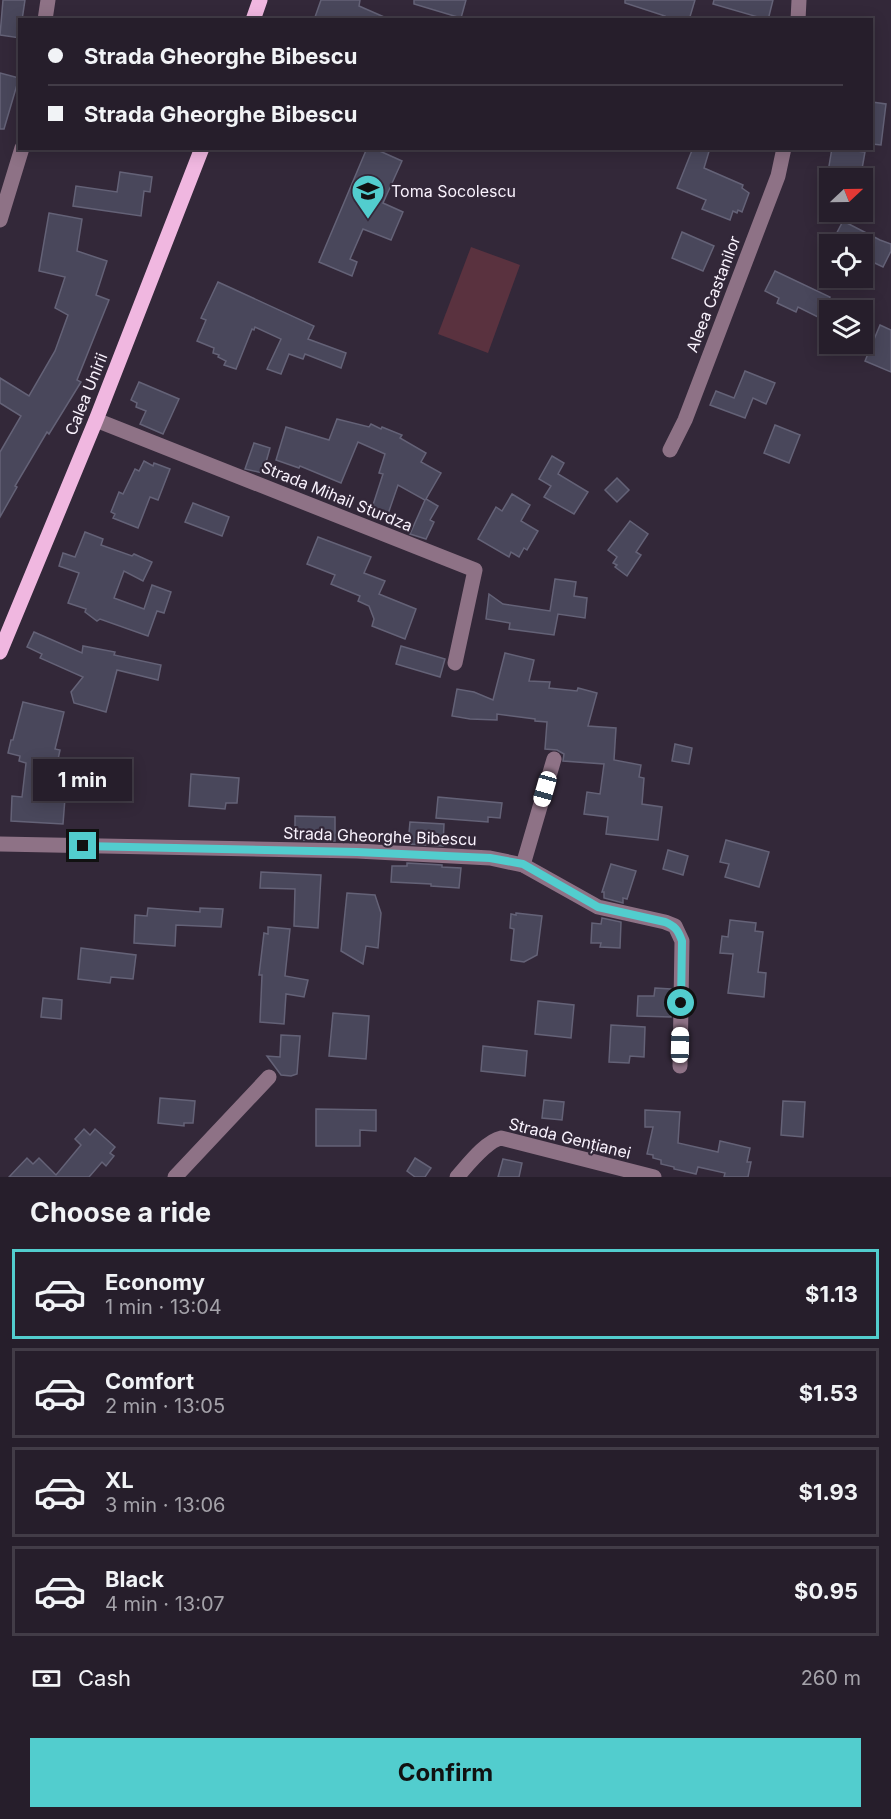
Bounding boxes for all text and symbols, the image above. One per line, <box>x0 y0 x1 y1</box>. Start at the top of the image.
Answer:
text: Strada Gheorghe Bibescu <box>84 43 357 69</box>
text: Strada Gheorghe Bibescu <box>84 101 357 127</box>
north arrow <box>819 168 873 222</box>
map controls <box>819 168 873 354</box>
school or university icon: Toma Socolescu <box>350 173 386 220</box>
place label: Toma Socolescu <box>391 181 516 201</box>
street label: Aleea Castanilor <box>682 233 744 355</box>
button: locate <box>819 234 873 288</box>
button: layers <box>819 300 873 354</box>
street label: Calea Unirii <box>60 350 112 438</box>
street label: Strada Mihail Sturdza <box>259 457 415 535</box>
callout: 1 min <box>34 759 132 801</box>
text: 1 min <box>58 768 107 792</box>
car <box>531 769 559 809</box>
street label: Strada Gheorghe Bibescu <box>283 823 477 849</box>
route end <box>69 832 96 859</box>
route start <box>667 989 694 1016</box>
car <box>671 1027 689 1063</box>
street label: Strada Gențianei <box>507 1113 633 1163</box>
text: Choose a ride <box>30 1196 211 1229</box>
icon: car <box>33 1267 87 1321</box>
text: Economy <box>105 1269 205 1295</box>
text: $1.13 <box>805 1281 858 1307</box>
text: 1 min · 13:04 <box>105 1295 222 1319</box>
icon: car <box>33 1366 87 1420</box>
text: Comfort <box>105 1368 194 1394</box>
text: $1.53 <box>799 1380 858 1406</box>
text: 2 min · 13:05 <box>105 1394 225 1418</box>
icon: car <box>33 1465 87 1519</box>
text: XL <box>105 1467 134 1493</box>
text: $1.93 <box>799 1479 858 1505</box>
text: 3 min · 13:06 <box>105 1493 225 1517</box>
icon: car <box>33 1564 87 1618</box>
text: Black <box>105 1566 164 1592</box>
text: $0.95 <box>794 1578 858 1604</box>
text: 4 min · 13:07 <box>105 1592 225 1616</box>
icon: cash <box>30 1662 63 1695</box>
text: Cash <box>78 1665 131 1691</box>
text: 260 m <box>801 1666 861 1690</box>
button: Confirm <box>30 1738 861 1807</box>

